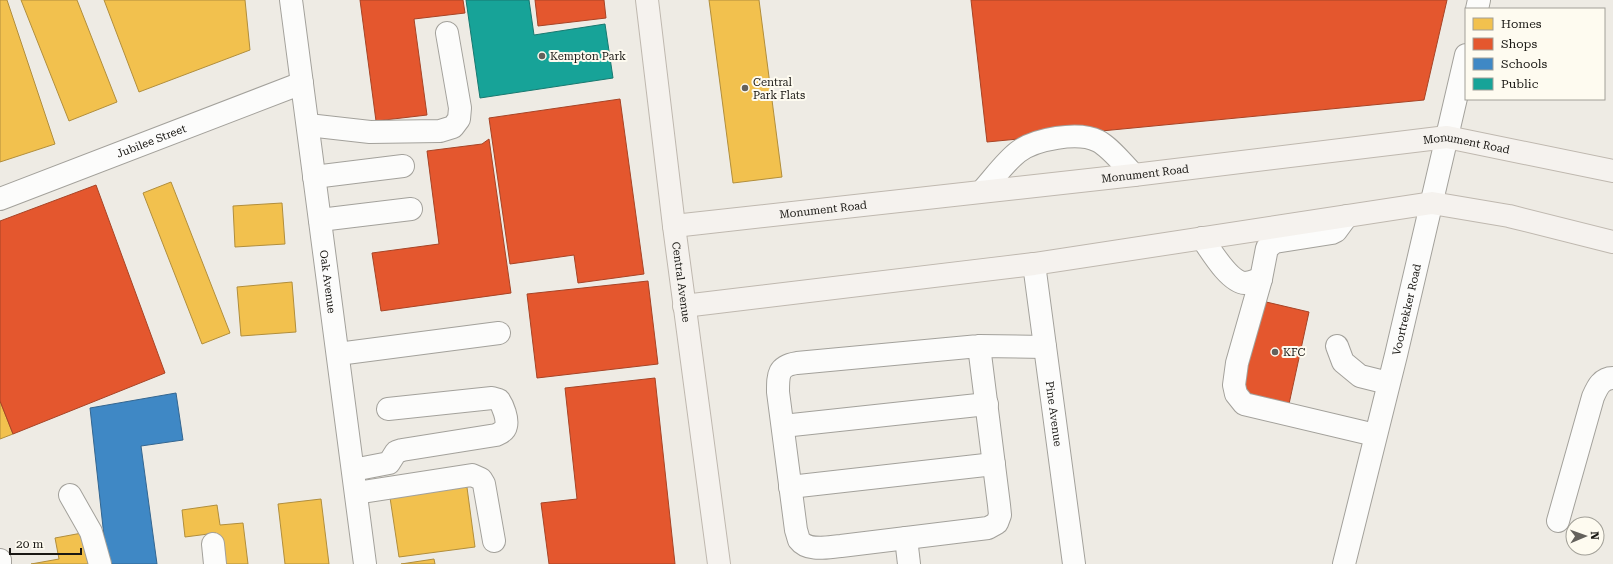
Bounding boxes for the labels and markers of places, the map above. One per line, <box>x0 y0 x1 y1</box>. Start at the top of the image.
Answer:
place label: Kempton Park <box>550 50 626 63</box>
marker: Kempton Park <box>537 51 547 61</box>
place label: Central Park Flats <box>753 76 805 102</box>
marker: Central Park Flats <box>740 83 750 93</box>
place label: KFC <box>1283 346 1306 359</box>
marker: KFC <box>1270 347 1280 357</box>

